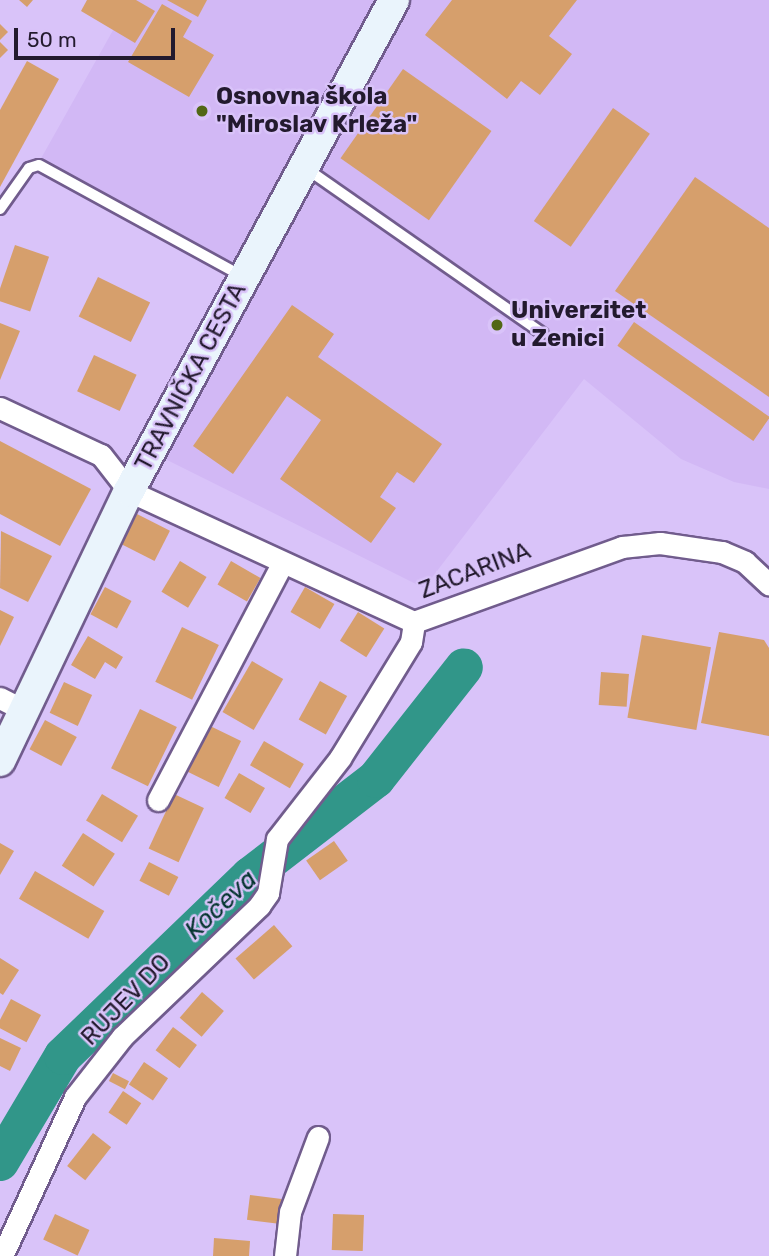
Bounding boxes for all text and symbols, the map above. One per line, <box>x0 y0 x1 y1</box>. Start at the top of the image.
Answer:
scale bar <box>18 14 178 58</box>
text: 50 m <box>27 27 77 52</box>
place label: Osnovna škola "Miroslav Krleža" <box>216 83 418 139</box>
marker: Osnovna škola "Miroslav Krleža" <box>194 103 210 119</box>
street label: TRAVNIČKA CESTA <box>129 278 253 476</box>
place label: Univerzitet u Zenici <box>511 297 646 353</box>
marker: Univerzitet u Zenici <box>489 317 505 333</box>
street label: ZACARINA <box>415 537 535 605</box>
water label: Kočeva <box>179 864 263 946</box>
street label: RUJEV DO <box>75 948 177 1052</box>

